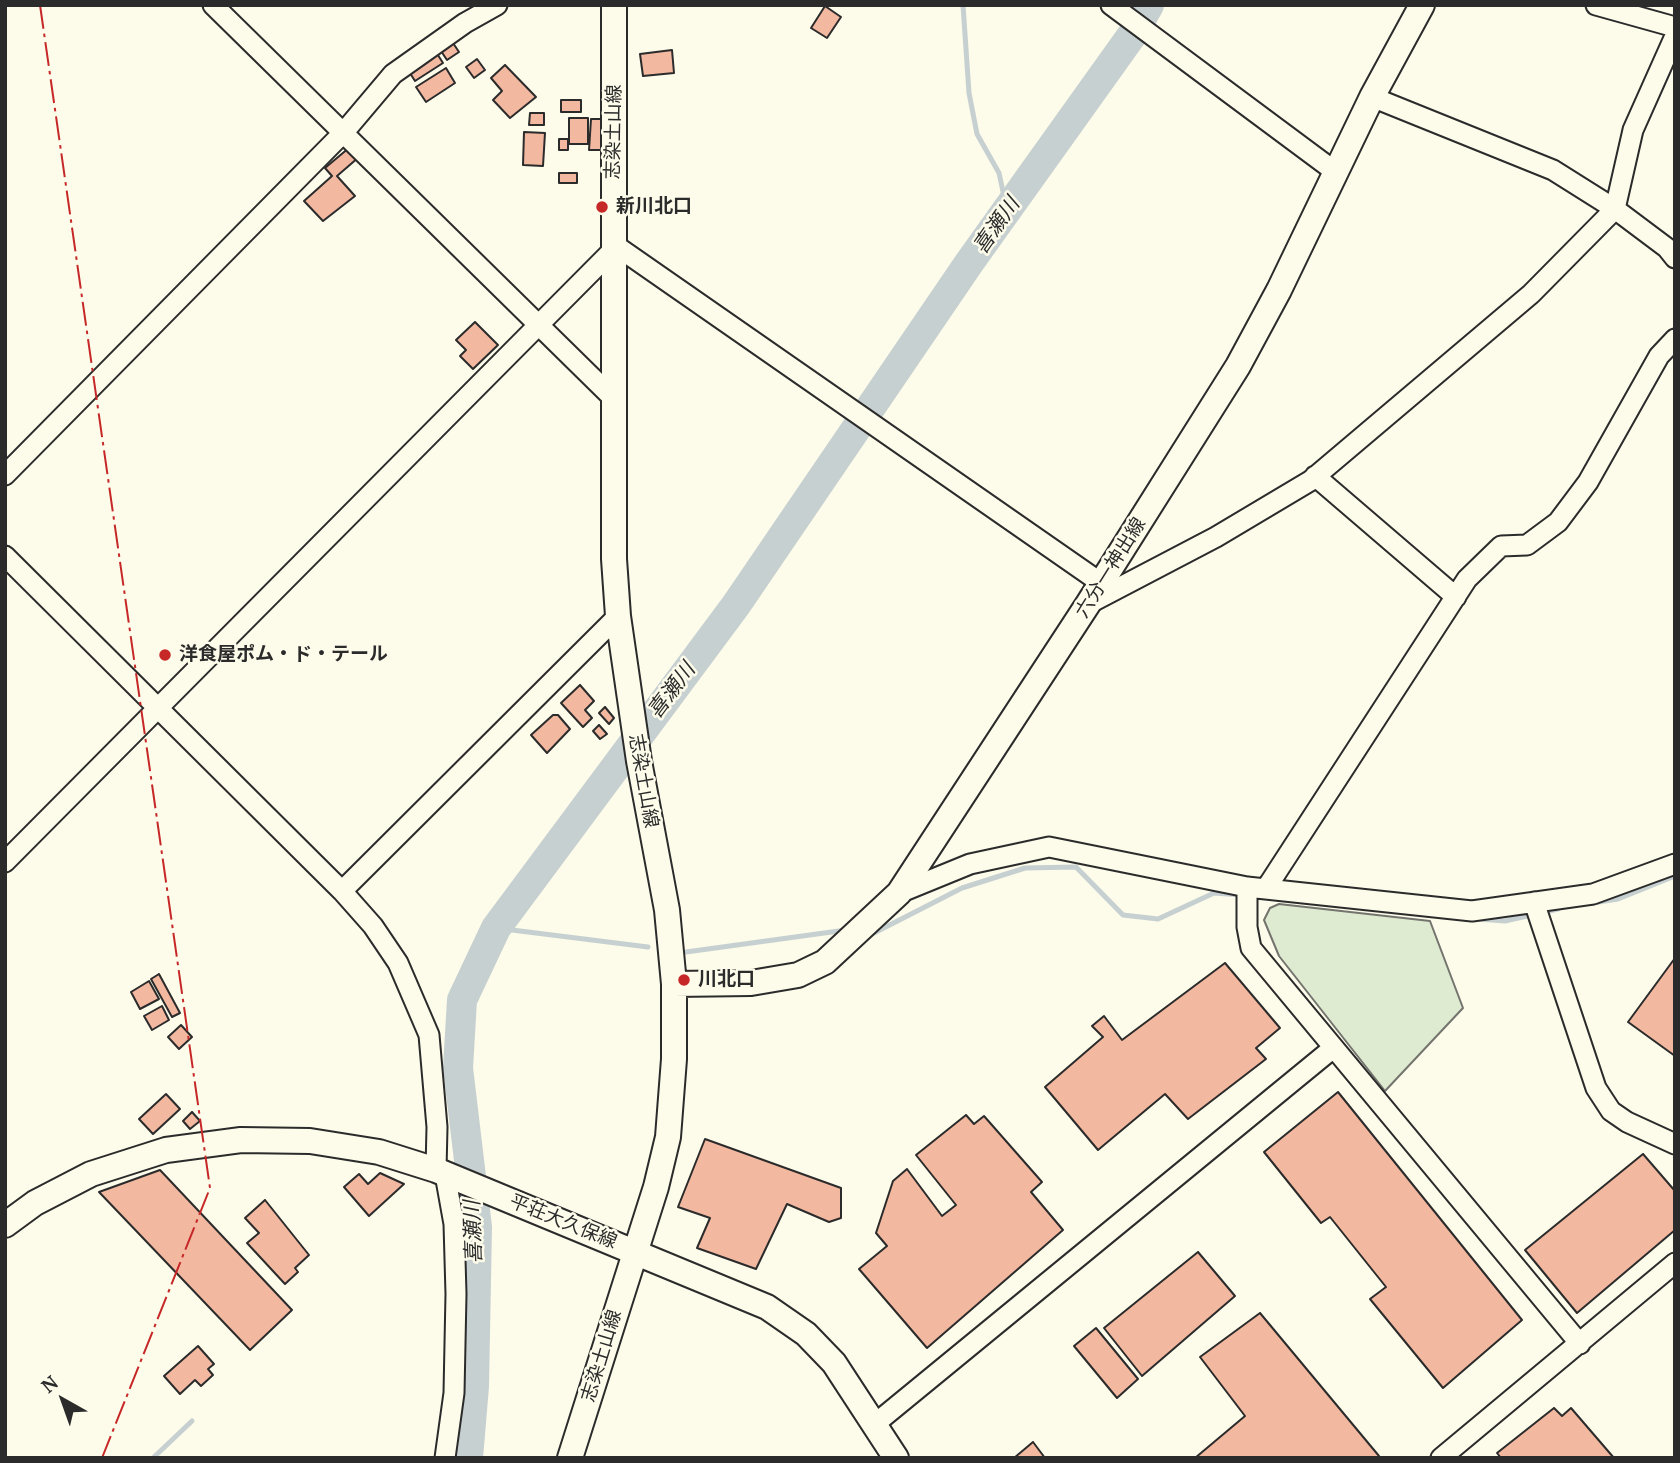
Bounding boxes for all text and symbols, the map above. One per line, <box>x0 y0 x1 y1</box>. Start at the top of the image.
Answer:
street label: 志染土山線 <box>602 84 626 180</box>
water label: 喜瀬川 <box>969 193 1025 259</box>
place label: 新川北口 <box>616 196 692 218</box>
marker: 新川北口 <box>594 199 610 215</box>
street label: 六分一神出線 <box>1071 514 1151 622</box>
place label: 洋食屋ポム・ド・テール <box>179 644 388 666</box>
marker: 洋食屋ポム・ド・テール <box>157 647 173 663</box>
water label: 喜瀬川 <box>643 658 701 724</box>
street label: 志染土山線 <box>624 732 662 830</box>
place label: 川北口 <box>698 969 755 991</box>
marker: 川北口 <box>676 972 692 988</box>
street label: 平荘大久保線 <box>506 1190 620 1254</box>
water label: 喜瀬川 <box>460 1200 488 1264</box>
street label: 志染土山線 <box>577 1307 627 1405</box>
north arrow <box>28 1365 98 1435</box>
text: N <box>36 1369 63 1398</box>

